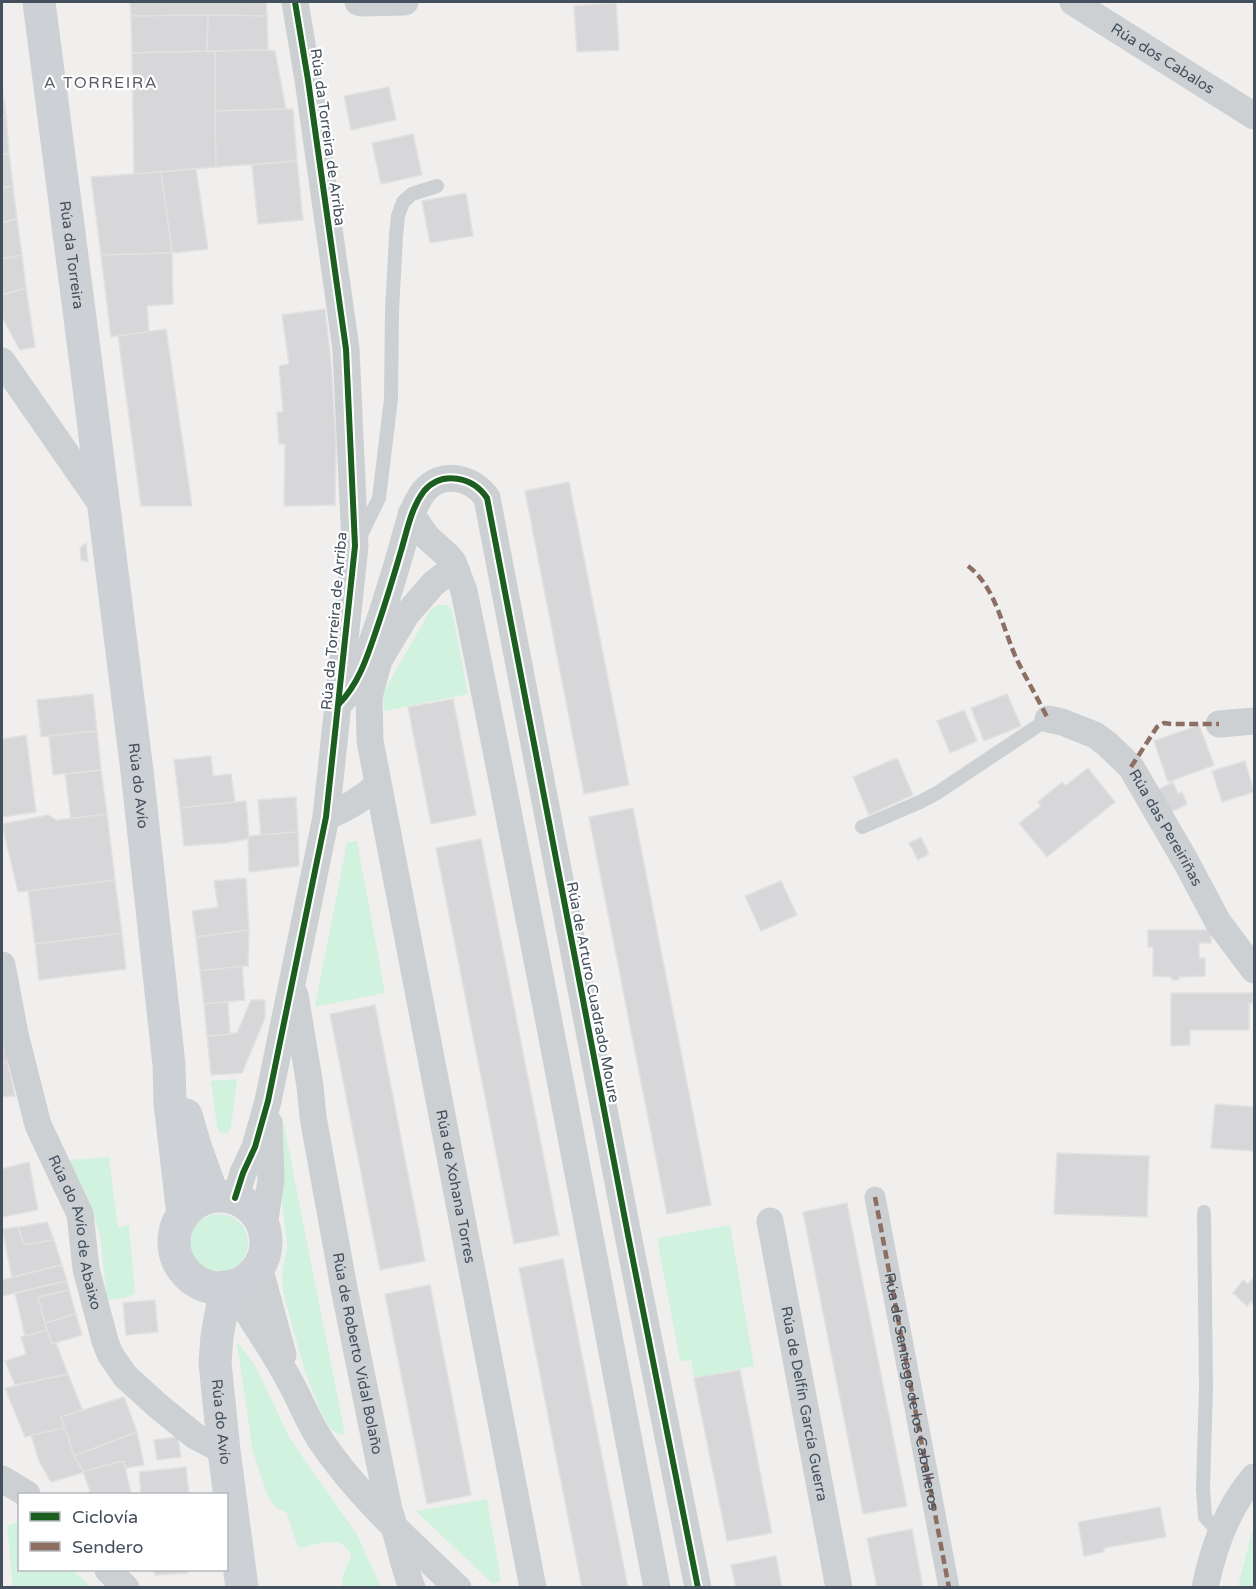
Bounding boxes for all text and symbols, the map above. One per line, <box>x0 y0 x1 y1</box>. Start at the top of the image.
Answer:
street label: Rúa dos Cabalos <box>1108 19 1218 98</box>
street label: Rúa da Torreira de Arriba <box>307 47 349 227</box>
district label: A TORREIRA <box>44 73 158 93</box>
street label: Rúa da Torreira <box>56 200 88 310</box>
street label: Rúa da Torreira de Arriba <box>317 531 351 711</box>
street label: Rúa do Avío <box>125 742 152 829</box>
street label: Rúa das Pereiriñas <box>1125 766 1206 889</box>
street label: Rúa de Arturo Cuadrado Moure <box>563 880 623 1104</box>
street label: Rúa de Xohana Torres <box>432 1108 479 1265</box>
street label: Rúa do Avío de Abaixo <box>44 1152 105 1312</box>
street label: Rúa de Roberto Vidal Bolaño <box>329 1251 387 1456</box>
street label: Rúa de Santiago de los Caballeros <box>881 1271 943 1512</box>
street label: Rúa de Delfín García Guerra <box>777 1305 832 1503</box>
street label: Rúa do Avío <box>208 1378 235 1466</box>
legend <box>18 1493 228 1571</box>
text: Ciclovía <box>72 1506 138 1528</box>
text: Sendero <box>72 1536 143 1558</box>

